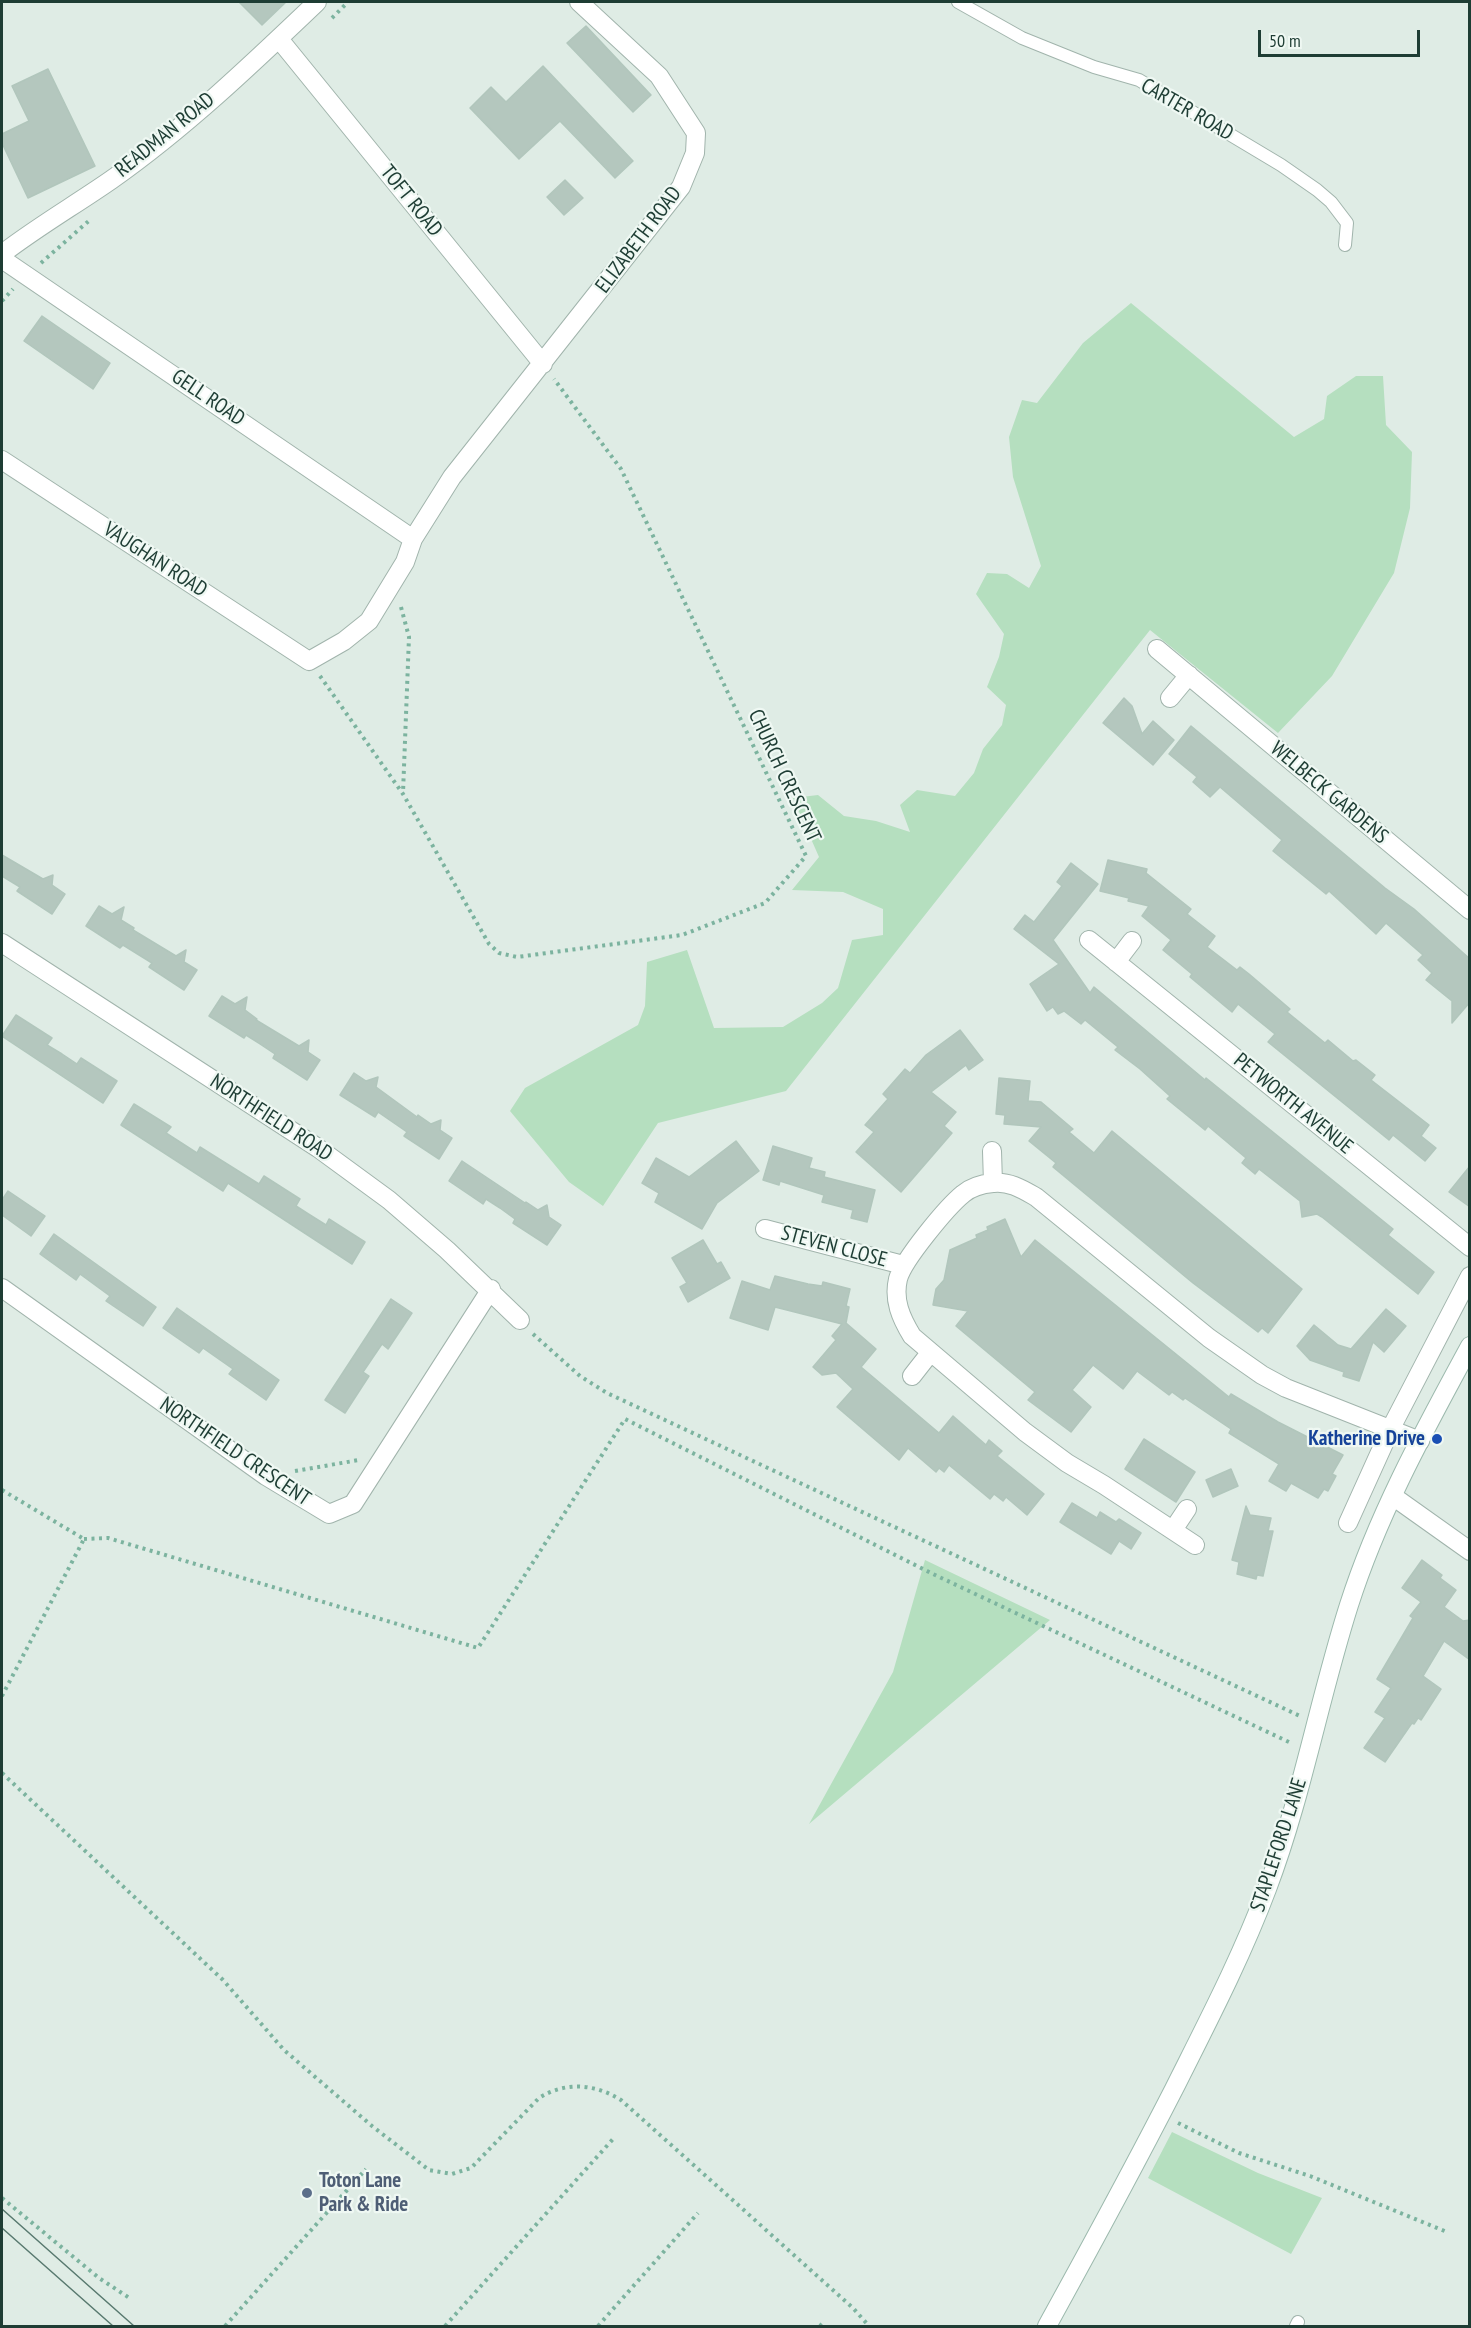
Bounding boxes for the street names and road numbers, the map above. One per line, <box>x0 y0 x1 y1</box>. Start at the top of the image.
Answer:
street label: CARTER ROAD <box>1136 73 1238 147</box>
street label: READMAN ROAD <box>110 87 220 183</box>
street label: TOFT ROAD <box>375 160 447 242</box>
street label: ELIZABETH ROAD <box>591 182 687 298</box>
street label: GELL ROAD <box>167 364 249 432</box>
street label: VAUGHAN ROAD <box>98 517 212 603</box>
street label: CHURCH CRESCENT <box>742 706 826 846</box>
street label: WELBECK GARDENS <box>1265 736 1393 850</box>
street label: PETWORTH AVENUE <box>1228 1048 1358 1160</box>
street label: NORTHFIELD ROAD <box>205 1069 337 1167</box>
street label: STEVEN CLOSE <box>778 1221 890 1273</box>
street label: NORTHFIELD CRESCENT <box>155 1392 315 1512</box>
street label: STAPLEFORD LANE <box>1246 1775 1312 1915</box>

